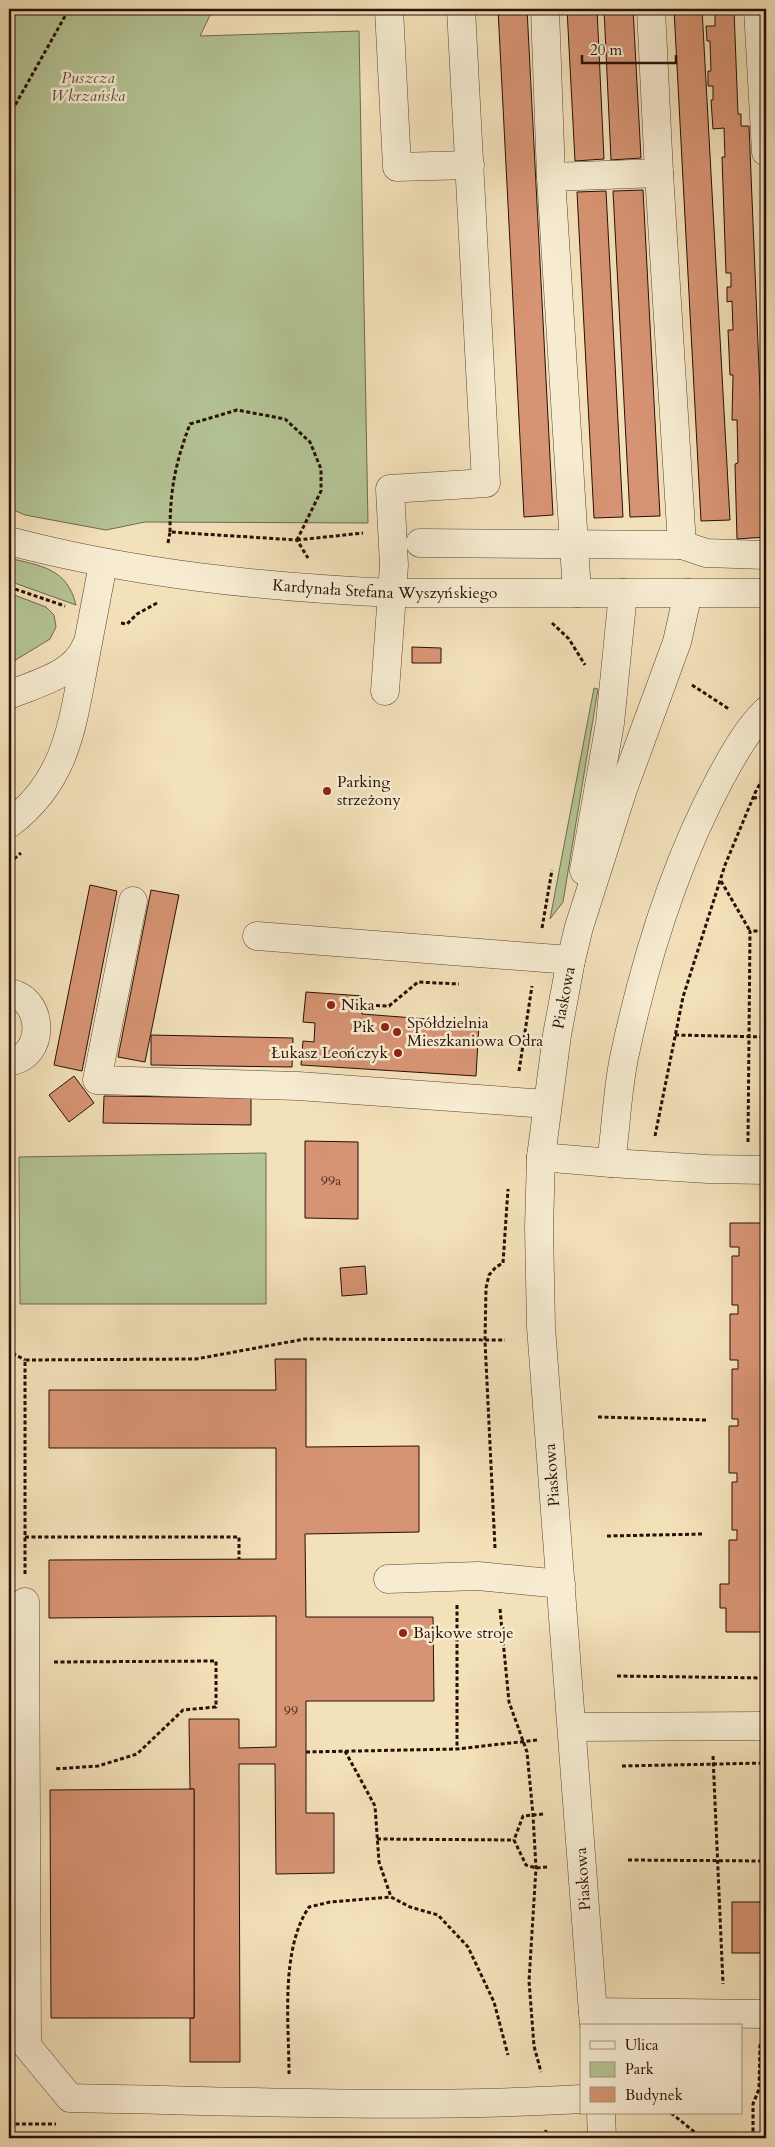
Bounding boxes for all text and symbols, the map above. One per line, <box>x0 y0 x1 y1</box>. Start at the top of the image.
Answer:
scale bar <box>582 32 676 64</box>
text: 20 m <box>590 40 622 60</box>
park label: Puszcza Wkrzańska <box>51 67 125 107</box>
street label: Kardynała Stefana Wyszyńskiego <box>271 574 498 604</box>
place label: Parking strzeżony <box>337 771 402 811</box>
marker: Parking strzeżony <box>321 785 333 797</box>
street label: Piaskowa <box>547 965 581 1031</box>
place label: Nika <box>341 994 375 1016</box>
marker: Nika <box>325 999 337 1011</box>
place label: Spółdzielnia Mieszkaniowa Odra <box>407 1012 543 1052</box>
place label: Pik <box>352 1016 375 1038</box>
marker: Pik <box>379 1021 391 1033</box>
marker: Spółdzielnia Mieszkaniowa Odra <box>391 1026 403 1038</box>
place label: Łukasz Leończyk <box>271 1042 388 1064</box>
marker: Łukasz Leończyk <box>392 1047 404 1059</box>
house number: 99a <box>321 1171 341 1190</box>
street label: Piaskowa <box>539 1443 565 1507</box>
place label: Bajkowe stroje <box>413 1622 514 1644</box>
marker: Bajkowe stroje <box>397 1627 409 1639</box>
house number: 99 <box>284 1701 298 1720</box>
street label: Piaskowa <box>570 1847 596 1911</box>
legend <box>580 2024 742 2114</box>
text: Ulica <box>625 2035 659 2055</box>
text: Park <box>625 2059 654 2079</box>
text: Budynek <box>625 2085 683 2105</box>

